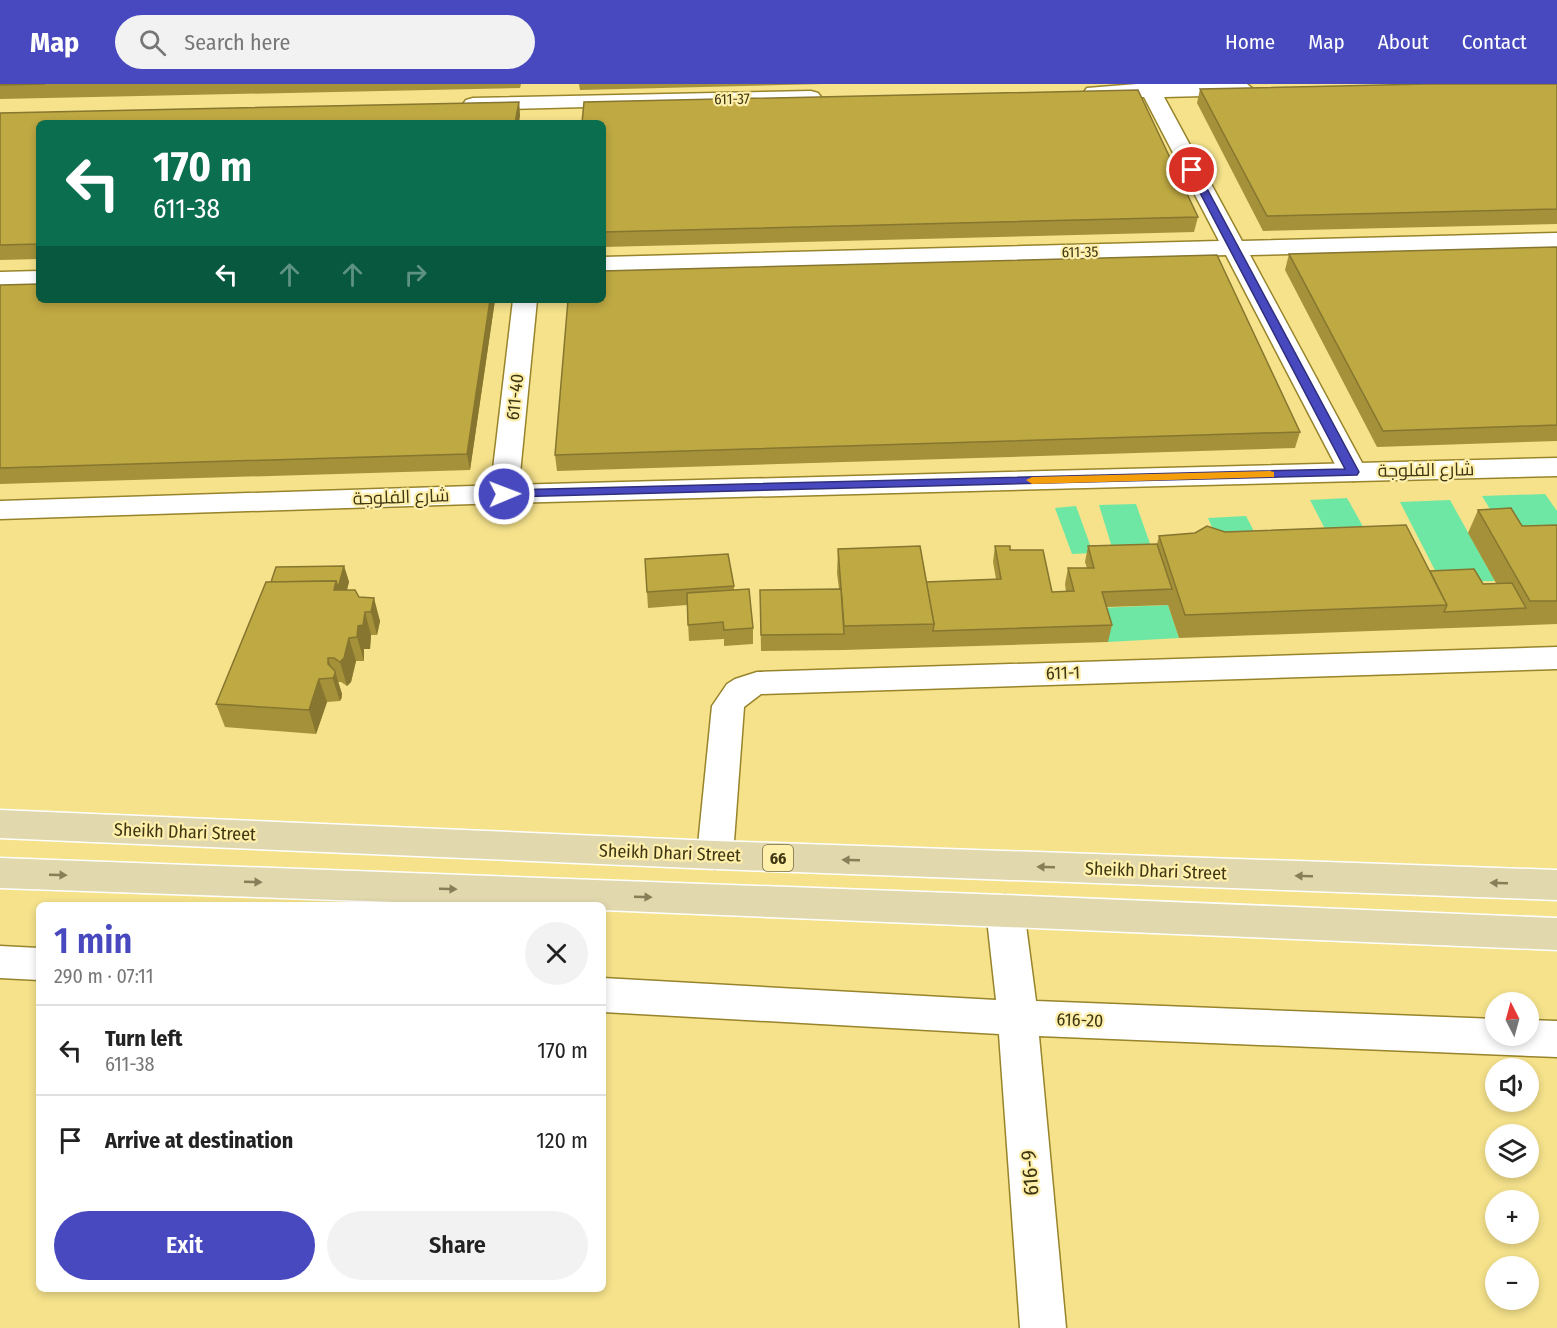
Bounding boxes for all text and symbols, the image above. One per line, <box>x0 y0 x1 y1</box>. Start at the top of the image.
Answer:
search box <box>115 15 535 69</box>
text: Map <box>30 26 79 59</box>
icon: search <box>136 26 169 59</box>
text: Search here <box>184 29 290 56</box>
text: Home <box>1225 29 1275 55</box>
text: Map <box>1308 29 1345 55</box>
text: About <box>1378 29 1429 55</box>
text: Contact <box>1462 29 1527 55</box>
street label: 611-37 <box>714 90 750 108</box>
text: 170 m <box>153 142 252 192</box>
icon: left <box>54 144 132 222</box>
pin <box>1166 144 1217 195</box>
icon: arrive <box>1175 153 1208 186</box>
text: 611-38 <box>153 193 220 225</box>
street label: 611-35 <box>1062 243 1099 261</box>
icon: left <box>210 258 243 291</box>
icon: ahead <box>273 258 306 291</box>
icon: ahead <box>336 258 369 291</box>
icon: right <box>399 258 432 291</box>
street label: 611-40 <box>502 373 528 421</box>
street label: شارع الفلوجة <box>1377 458 1475 483</box>
position arrow <box>472 462 536 526</box>
street label: شارع الفلوجة <box>352 484 450 511</box>
street label: 611-1 <box>1045 661 1081 685</box>
street label: Sheikh Dhari Street <box>114 819 256 845</box>
street label: Sheikh Dhari Street <box>599 840 741 866</box>
road number: 66 <box>763 845 793 871</box>
one-way arrow <box>841 856 860 865</box>
street label: Sheikh Dhari Street <box>1085 858 1227 884</box>
one-way arrow <box>1036 863 1055 872</box>
one-way arrow <box>49 871 68 880</box>
one-way arrow <box>1294 872 1313 881</box>
one-way arrow <box>244 878 263 887</box>
one-way arrow <box>1489 879 1508 888</box>
one-way arrow <box>439 885 458 894</box>
one-way arrow <box>634 892 653 901</box>
text: 1 min <box>54 919 132 963</box>
button: close <box>525 922 588 985</box>
text: 290 m · 07:11 <box>54 964 153 988</box>
north arrow <box>1485 992 1539 1046</box>
map controls <box>1485 992 1539 1310</box>
street label: 616-20 <box>1056 1008 1104 1032</box>
text: Turn left <box>105 1025 183 1052</box>
icon: left <box>54 1034 87 1067</box>
text: 170 m <box>537 1037 588 1064</box>
text: 611-38 <box>105 1052 155 1076</box>
button: sound <box>1485 1058 1539 1112</box>
icon: arrive <box>54 1124 87 1157</box>
button: layers <box>1485 1124 1539 1178</box>
text: Arrive at destination <box>105 1127 293 1154</box>
text: 120 m <box>536 1127 588 1154</box>
street label: 616-9 <box>1015 1149 1045 1197</box>
button: + <box>1485 1190 1539 1244</box>
button: Exit <box>54 1211 315 1280</box>
button: Share <box>327 1211 588 1280</box>
button: − <box>1485 1256 1539 1310</box>

